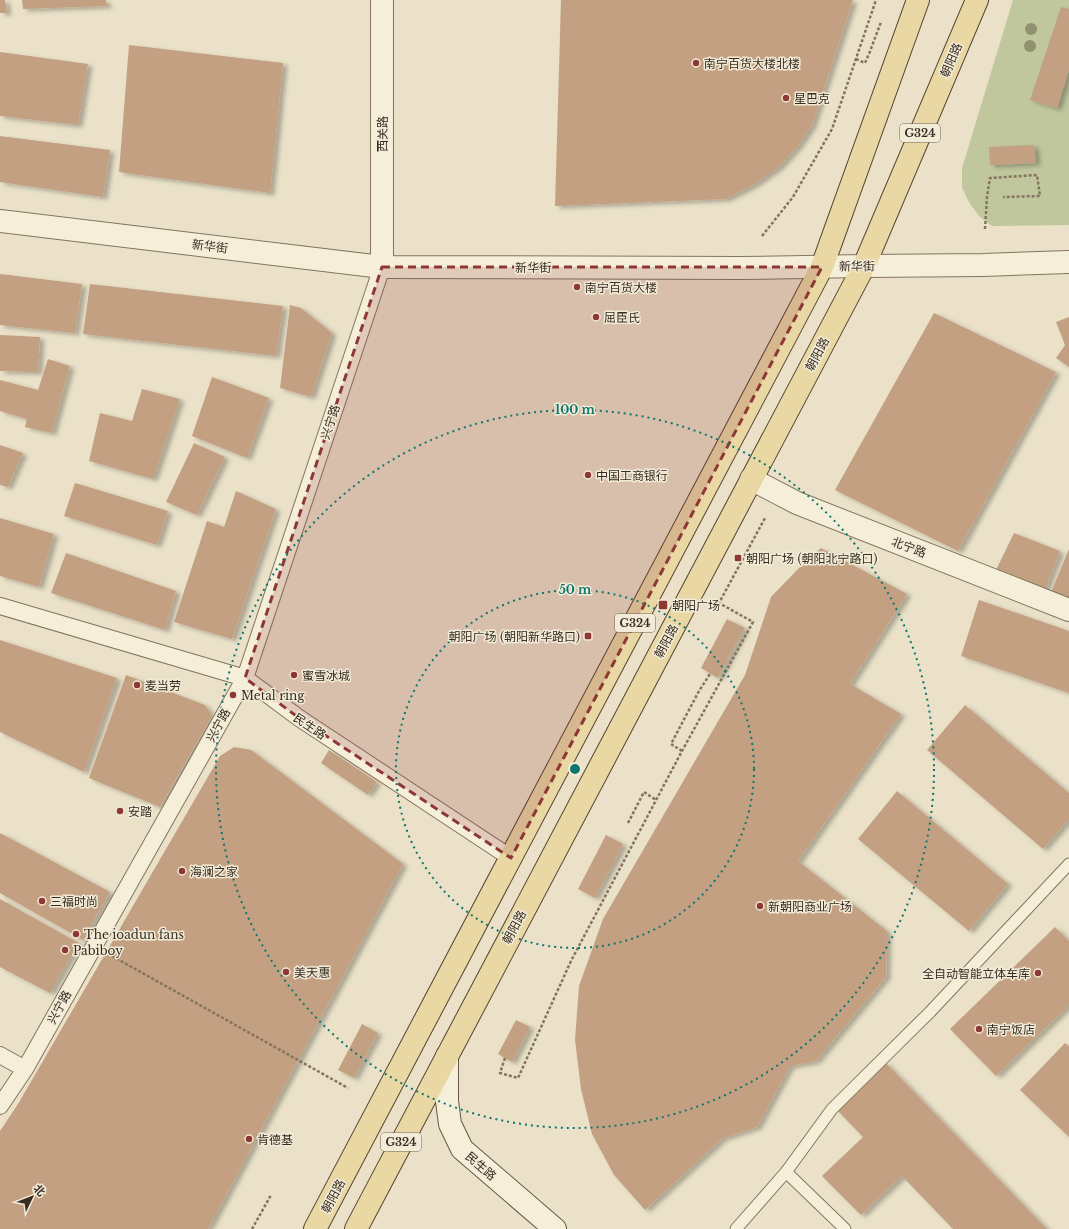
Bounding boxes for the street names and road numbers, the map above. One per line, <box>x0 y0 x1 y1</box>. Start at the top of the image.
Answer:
street label: 朝阳路 <box>937 40 965 80</box>
street label: 西关路 <box>375 116 390 152</box>
road number: G324 <box>900 124 940 142</box>
street label: 新华街 <box>191 236 229 256</box>
street label: 新华街 <box>839 258 875 274</box>
street label: 新华街 <box>515 260 551 275</box>
street label: 朝阳路 <box>802 335 832 373</box>
street label: 兴宁路 <box>317 403 343 441</box>
street label: 北宁路 <box>890 534 928 560</box>
road number: G324 <box>615 614 655 632</box>
street label: 朝阳路 <box>651 622 681 660</box>
street label: 兴宁路 <box>203 706 233 744</box>
street label: 民生路 <box>291 710 329 742</box>
street label: 朝阳路 <box>499 908 529 946</box>
street label: 兴宁路 <box>44 988 74 1026</box>
road number: G324 <box>381 1133 421 1151</box>
street label: 民生路 <box>462 1149 500 1183</box>
street label: 朝阳路 <box>318 1177 348 1215</box>

